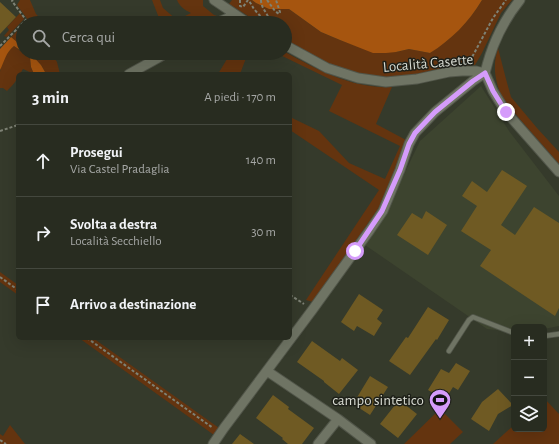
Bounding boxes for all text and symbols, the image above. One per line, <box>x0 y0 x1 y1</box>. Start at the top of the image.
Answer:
search box <box>16 16 292 60</box>
icon: search <box>30 27 52 49</box>
text: Cerca qui <box>62 30 115 45</box>
street label: Località Casette <box>382 52 474 75</box>
text: 3 min <box>32 89 69 106</box>
text: A piedi · 170 m <box>204 91 276 104</box>
route end <box>497 103 515 121</box>
text: Prosegui <box>70 145 123 160</box>
icon: ahead <box>32 150 54 172</box>
text: 140 m <box>246 154 276 167</box>
text: Via Castel Pradaglia <box>70 163 170 176</box>
text: Svolta a destra <box>70 217 157 232</box>
icon: right <box>32 222 54 244</box>
text: 30 m <box>251 226 276 239</box>
text: Località Secchiello <box>70 235 162 248</box>
route start <box>346 242 364 260</box>
icon: arrive <box>32 294 54 316</box>
text: Arrivo a destinazione <box>70 297 196 312</box>
map controls <box>511 324 547 432</box>
button: + <box>511 324 547 360</box>
button: − <box>511 360 547 396</box>
sports icon: campo sintetico <box>427 387 453 420</box>
place label: campo sintetico <box>332 393 424 408</box>
button: layers <box>511 396 547 432</box>

